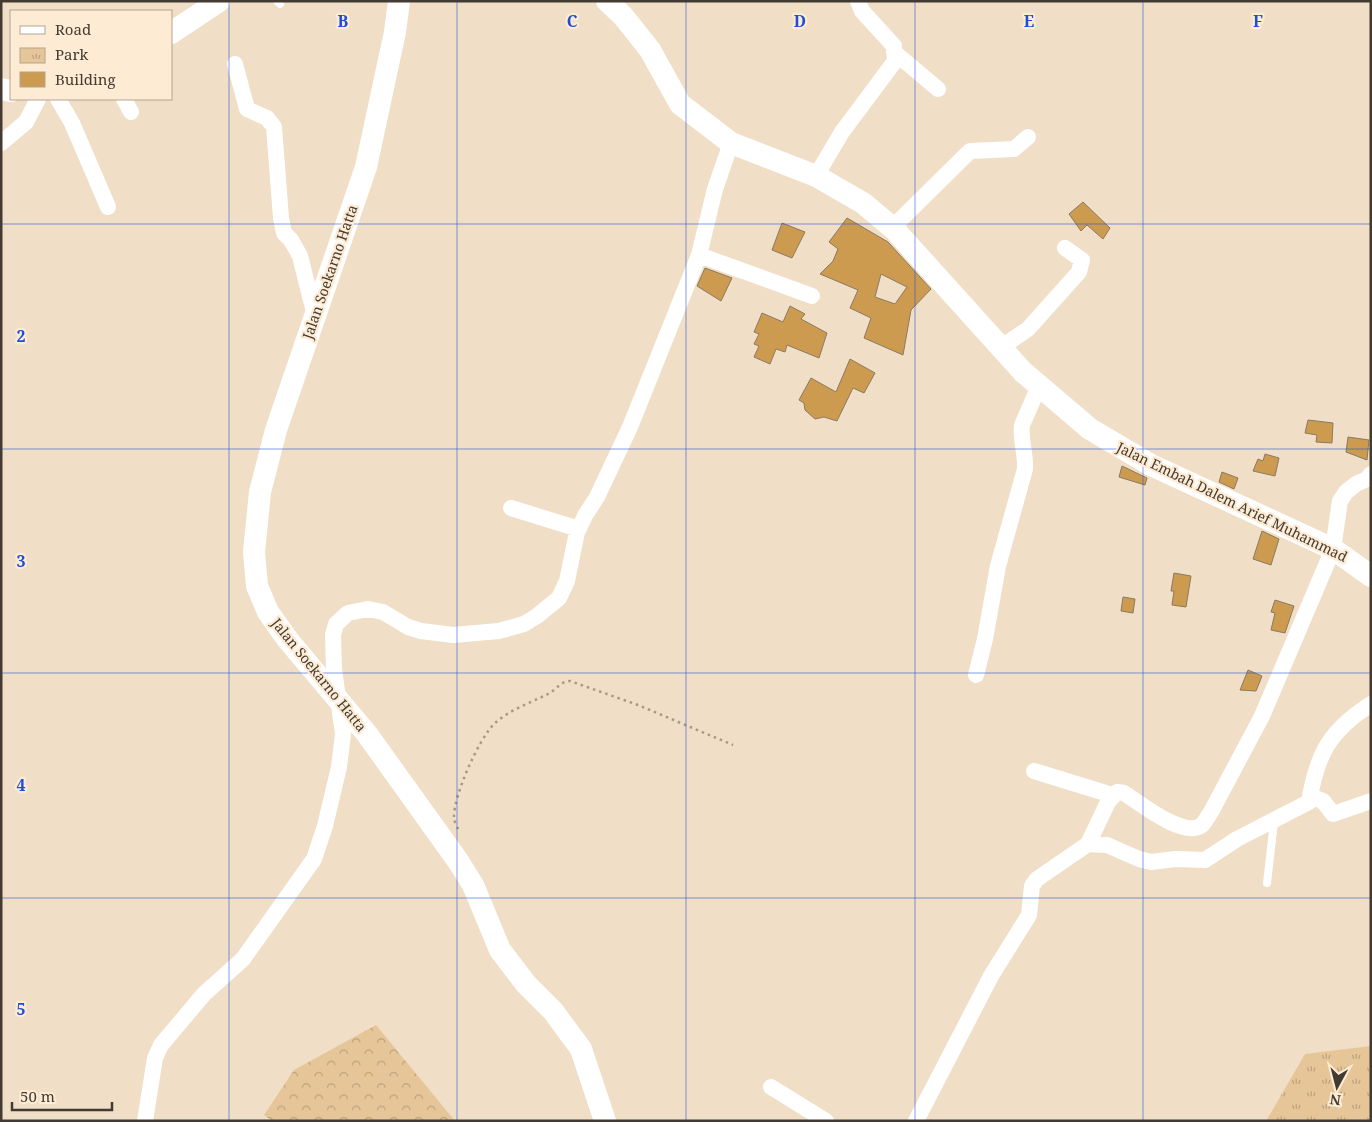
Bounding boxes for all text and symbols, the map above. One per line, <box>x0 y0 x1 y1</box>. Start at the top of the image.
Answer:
legend <box>10 10 172 100</box>
text: B <box>338 10 349 32</box>
text: C <box>567 10 578 32</box>
text: D <box>794 10 806 32</box>
text: E <box>1024 10 1034 32</box>
text: F <box>1253 10 1263 32</box>
text: Road <box>55 19 91 39</box>
text: Park <box>55 44 89 64</box>
text: Building <box>55 69 116 89</box>
street label: Jalan Soekarno Hatta <box>297 202 362 343</box>
text: 2 <box>16 325 26 347</box>
street label: Jalan Embah Dalem Arief Muhammad <box>1113 437 1351 566</box>
text: 3 <box>16 550 26 572</box>
street label: Jalan Soekarno Hatta <box>267 613 371 736</box>
text: 4 <box>16 774 26 796</box>
text: 5 <box>16 998 26 1020</box>
north arrow <box>1312 1062 1362 1112</box>
scale bar <box>12 1080 112 1112</box>
text: 50 m <box>20 1086 55 1106</box>
text: N <box>1329 1090 1342 1111</box>

